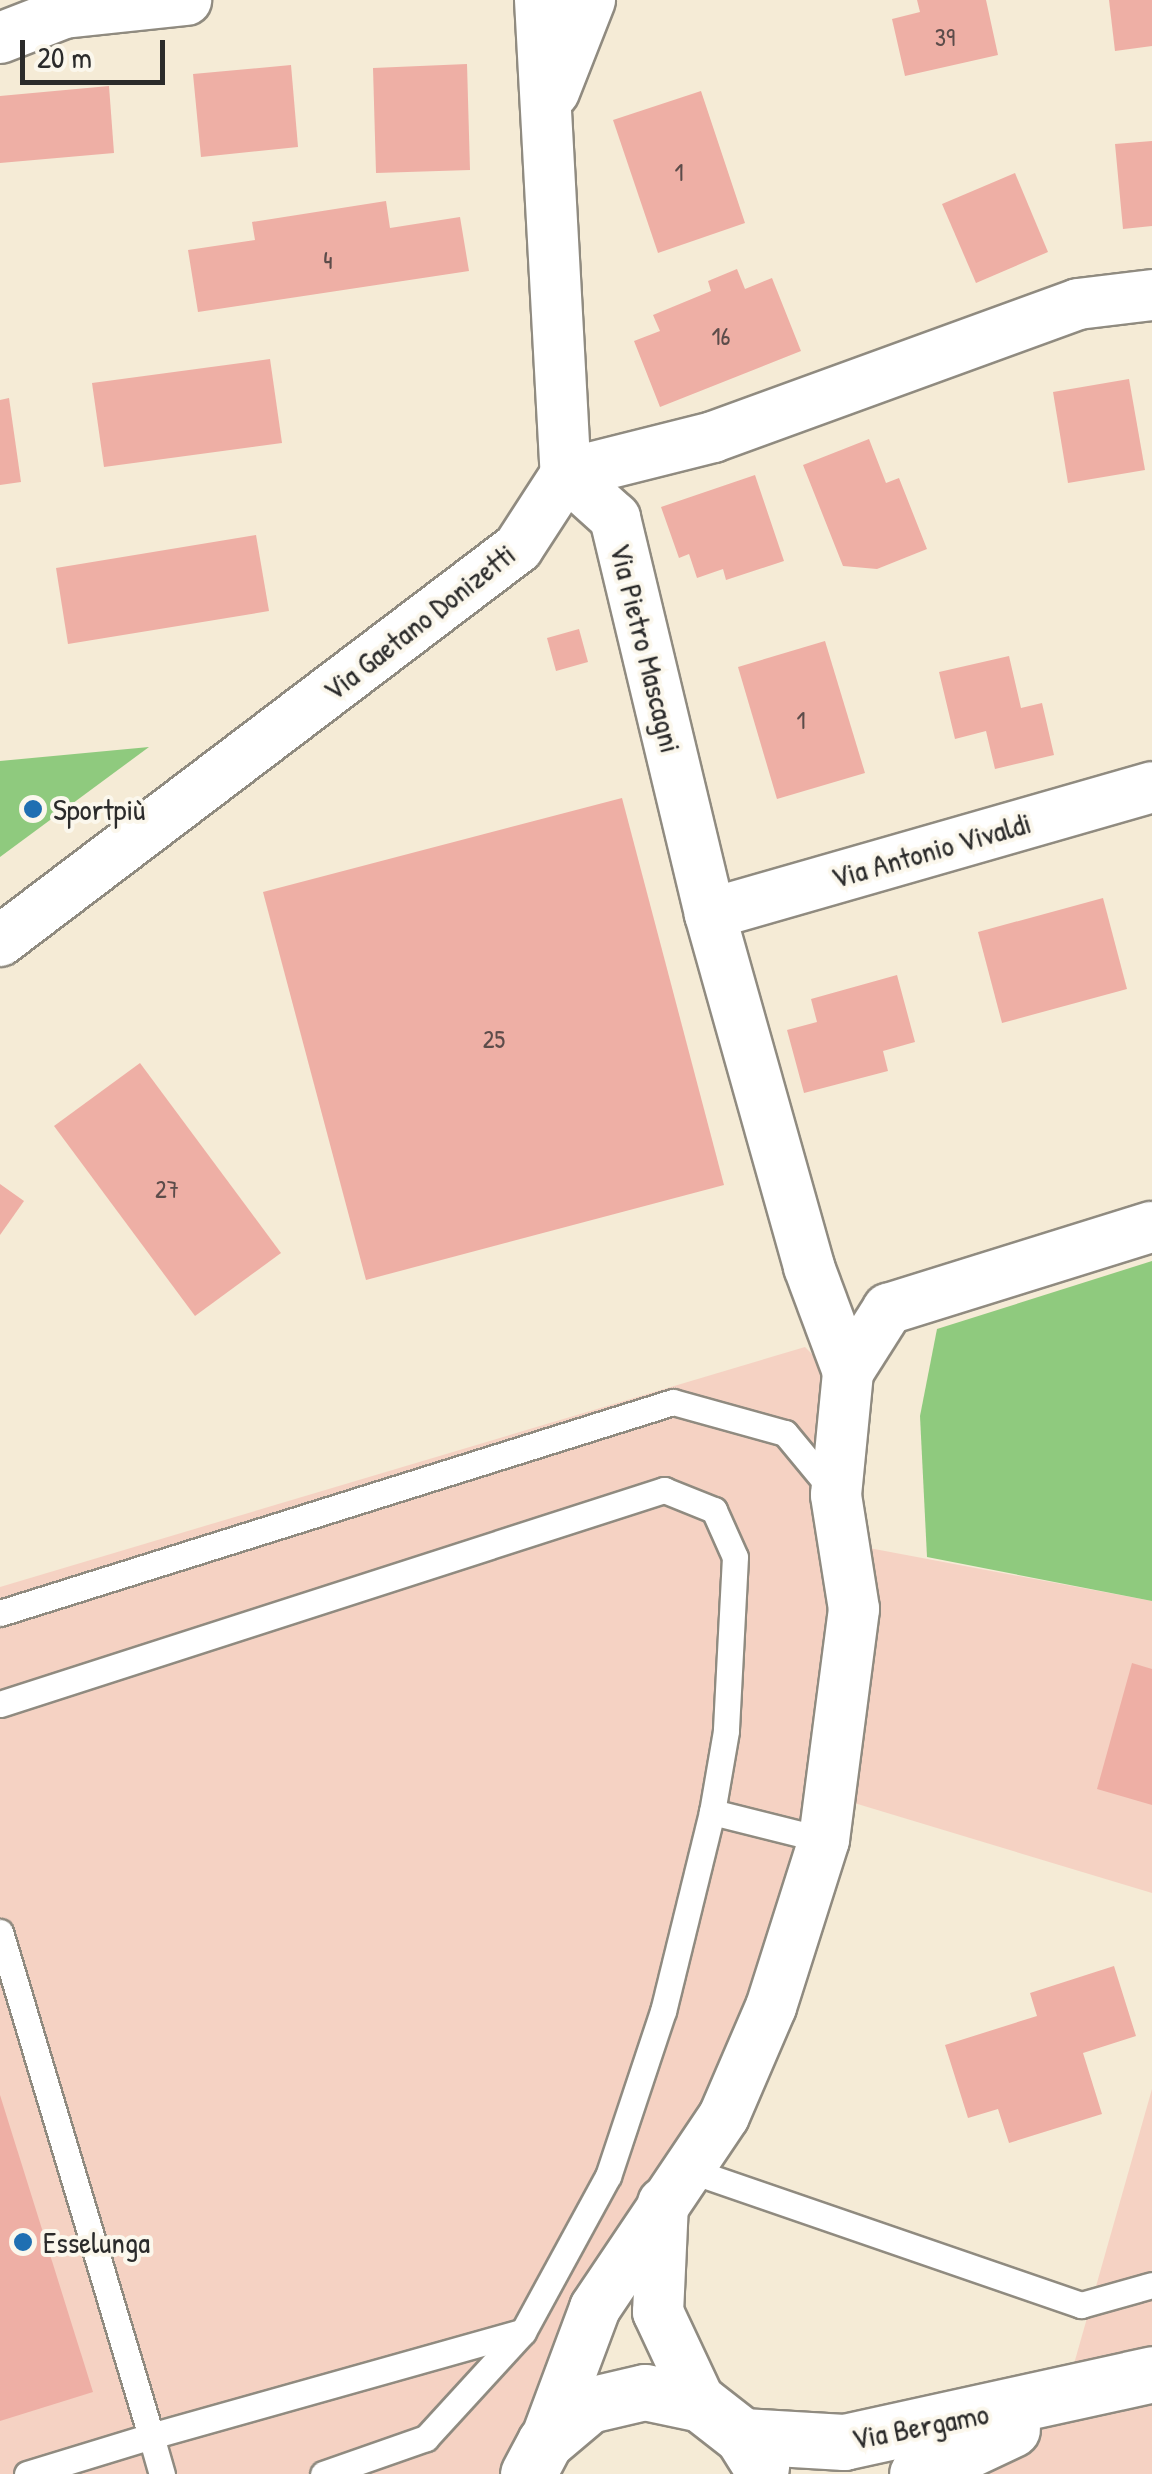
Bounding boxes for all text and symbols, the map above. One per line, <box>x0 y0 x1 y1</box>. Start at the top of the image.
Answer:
scale bar <box>25 20 170 82</box>
house number: 39 <box>935 22 955 52</box>
text: 20 m <box>37 37 92 77</box>
house number: 1 <box>674 157 684 187</box>
house number: 4 <box>323 245 333 275</box>
house number: 16 <box>711 321 731 351</box>
street label: Via Gaetano Donizetti <box>316 536 522 708</box>
street label: Via Pietro Mascagni <box>603 540 689 756</box>
house number: 1 <box>796 705 806 735</box>
place label: Sportpiù <box>53 791 145 827</box>
marker: Sportpiù <box>22 798 44 820</box>
street label: Via Antonio Vivaldi <box>827 804 1035 896</box>
house number: 25 <box>483 1024 505 1054</box>
house number: 27 <box>155 1174 179 1204</box>
place label: Esselunga <box>43 2224 150 2260</box>
marker: Esselunga <box>12 2231 34 2253</box>
street label: Via Bergamo <box>849 2395 991 2457</box>

